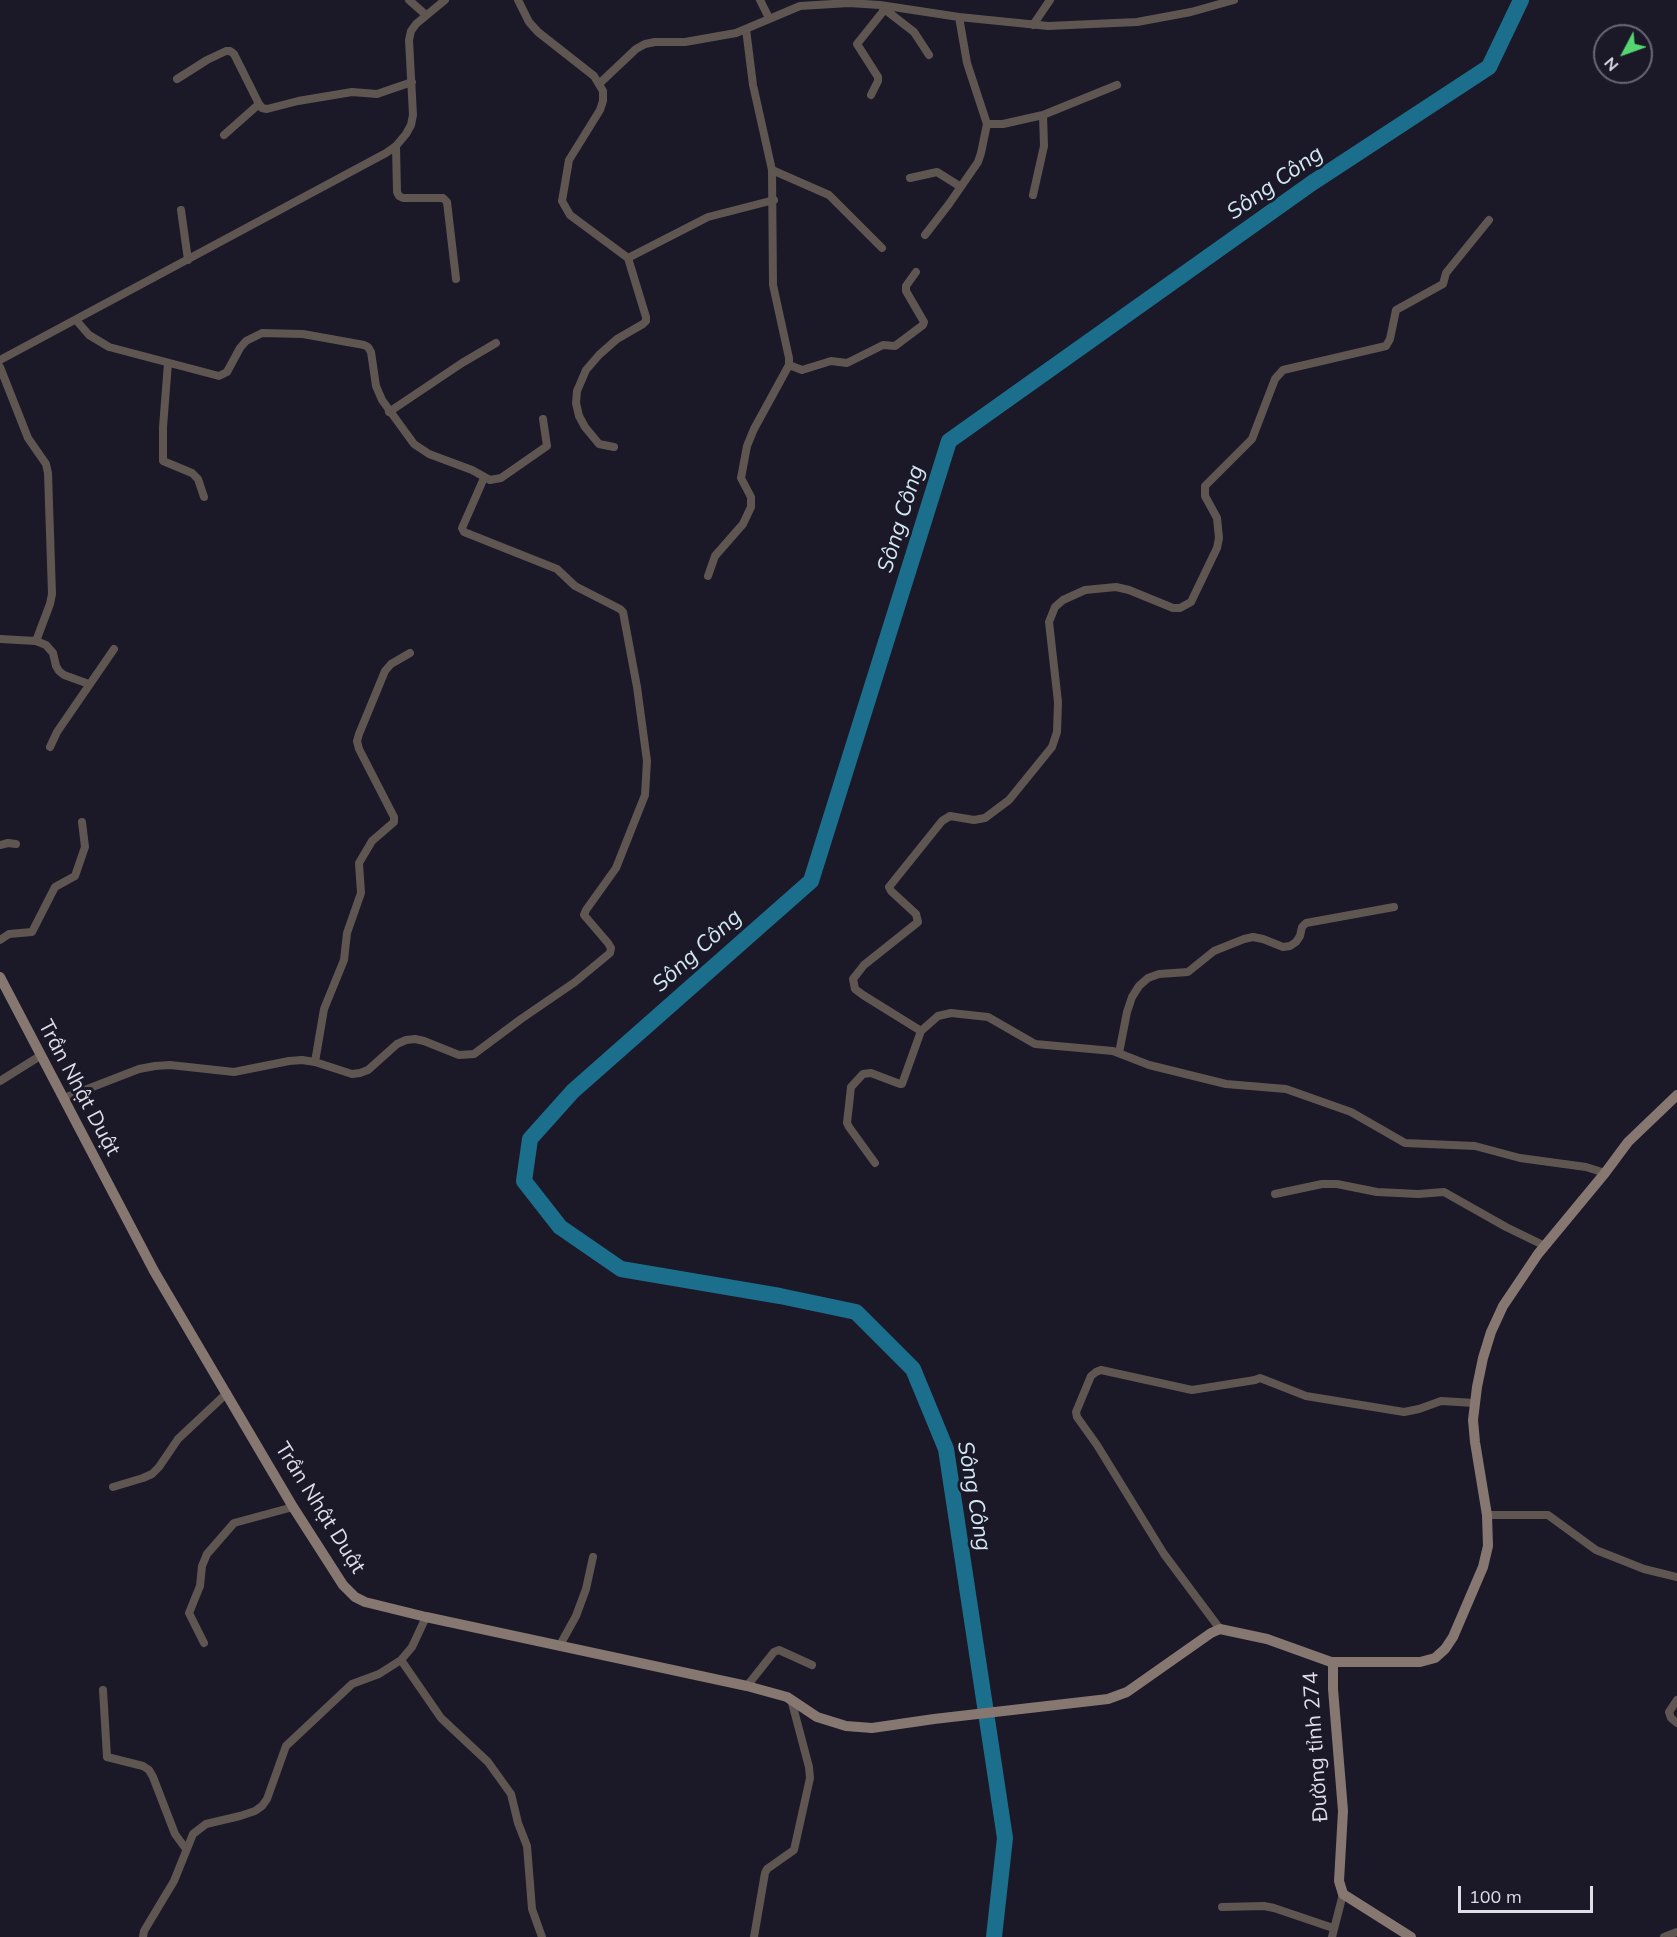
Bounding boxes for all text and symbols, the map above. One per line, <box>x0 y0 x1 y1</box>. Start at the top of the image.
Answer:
north arrow <box>1593 24 1653 84</box>
text: N <box>1599 53 1622 76</box>
water label: Sông Công <box>1222 140 1328 226</box>
water label: Sông Công <box>872 462 930 576</box>
water label: Sông Công <box>647 904 747 998</box>
street label: Trần Nhật Duật <box>33 1016 125 1160</box>
street label: Trần Nhật Duật <box>269 1438 371 1578</box>
water label: Sông Công <box>951 1439 997 1553</box>
street label: Đường tỉnh 274 <box>1298 1671 1334 1823</box>
scale bar <box>1461 1874 1596 1912</box>
text: 100 m <box>1469 1885 1522 1908</box>

